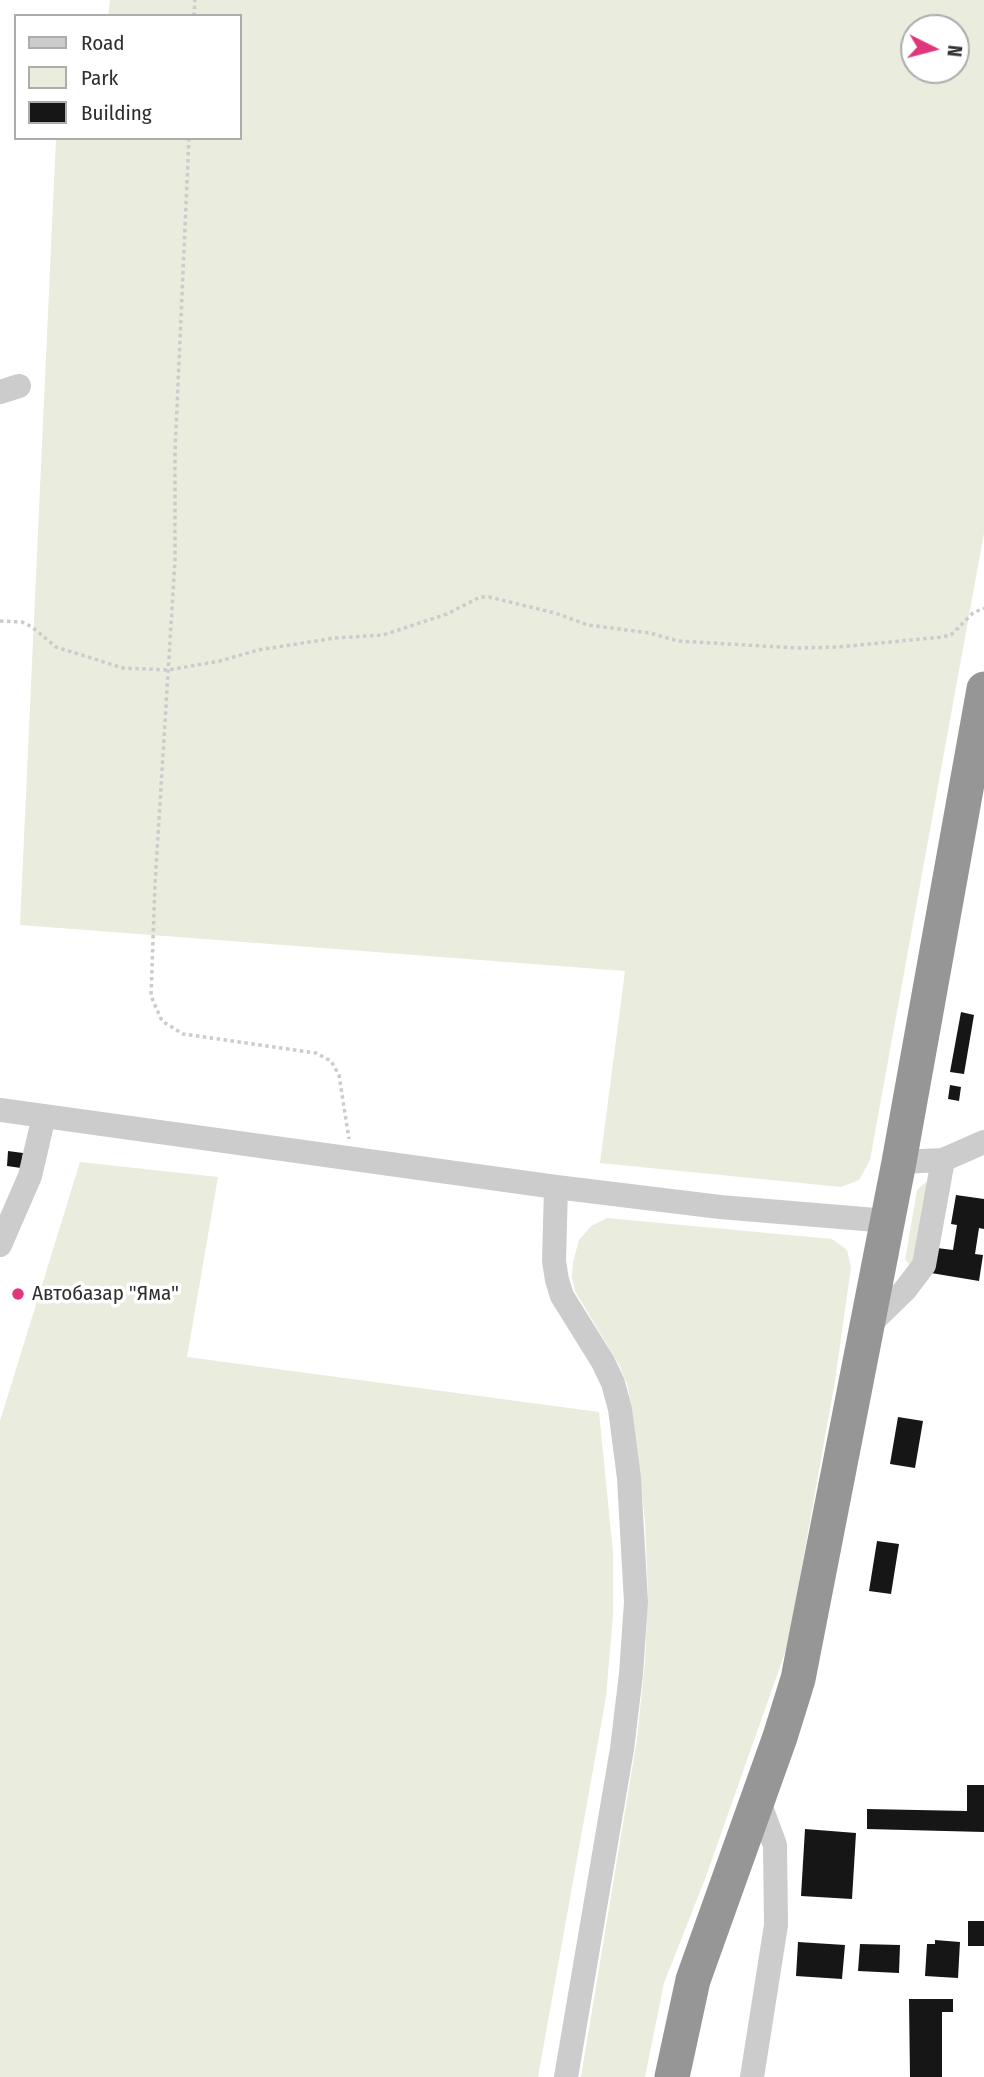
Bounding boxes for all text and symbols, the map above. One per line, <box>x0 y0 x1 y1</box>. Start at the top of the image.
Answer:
legend <box>14 14 242 140</box>
north arrow <box>900 14 970 84</box>
text: Road <box>81 30 125 56</box>
text: N <box>942 44 966 58</box>
text: Park <box>81 65 118 91</box>
text: Building <box>81 100 152 126</box>
place label: Автобазар "Яма" <box>32 1281 179 1307</box>
marker: Автобазар "Яма" <box>10 1286 26 1302</box>

